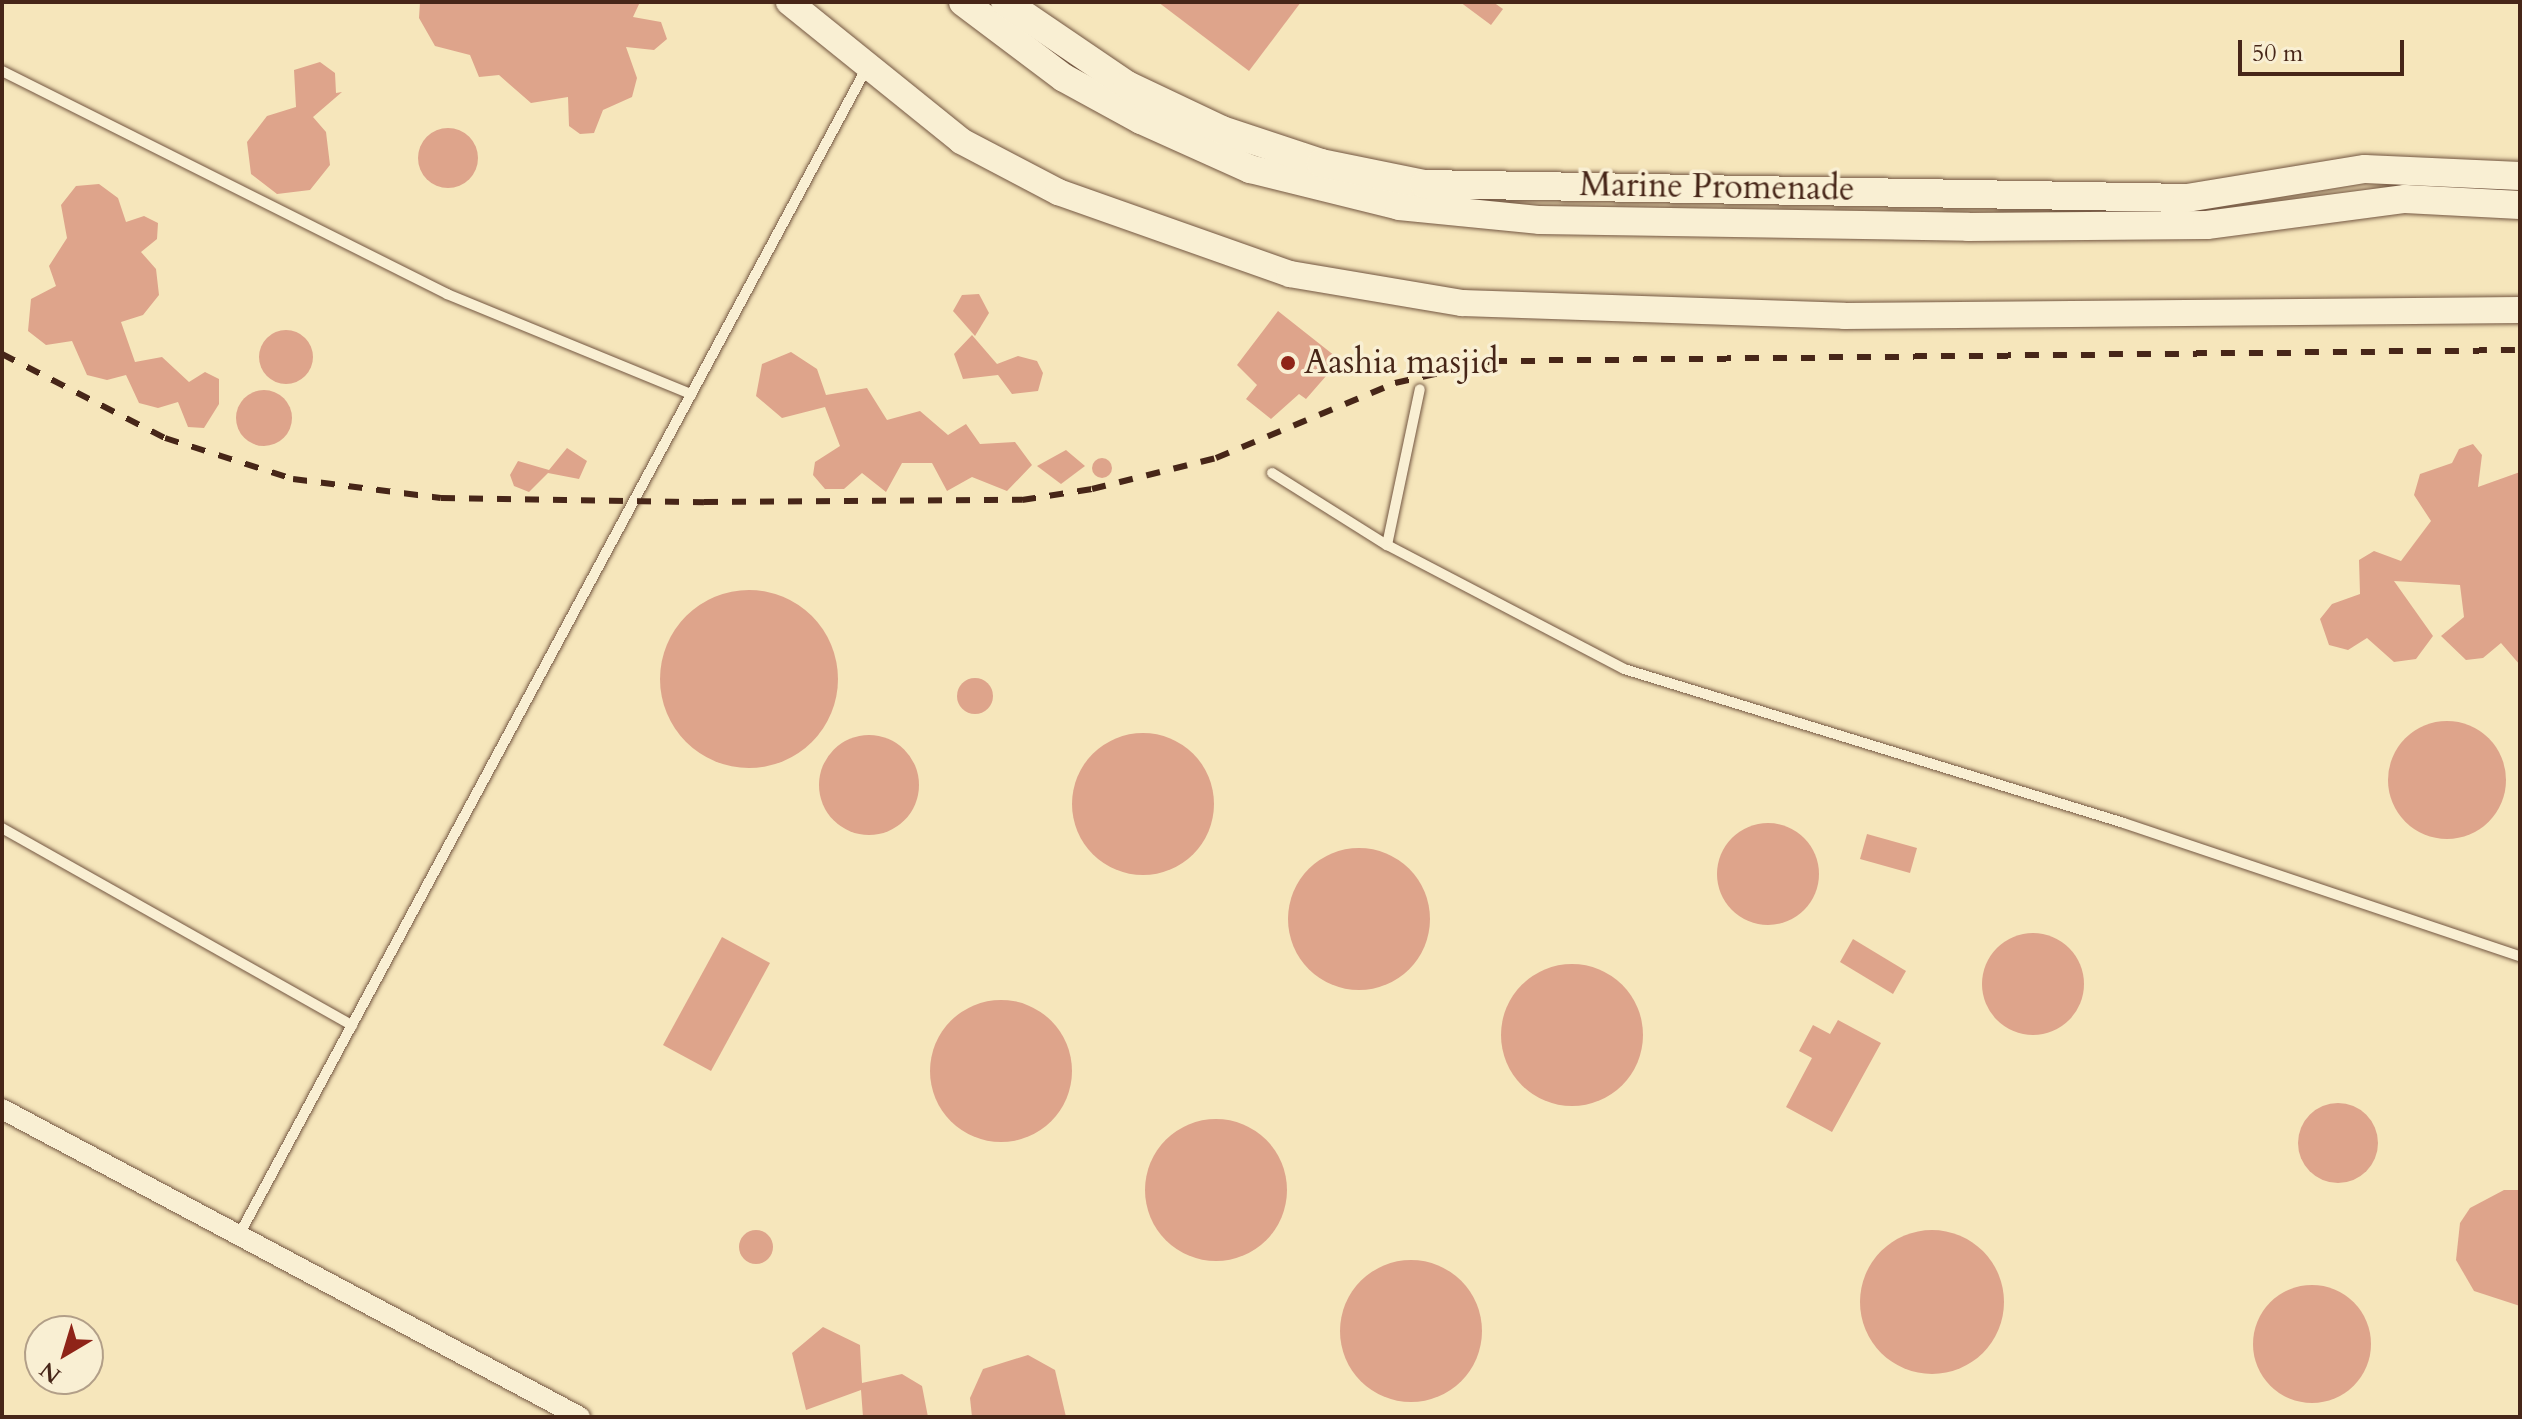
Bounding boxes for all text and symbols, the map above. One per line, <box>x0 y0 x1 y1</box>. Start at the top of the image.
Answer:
scale bar <box>2242 24 2408 74</box>
text: 50 m <box>2252 37 2303 70</box>
street label: Marine Promenade <box>1579 164 1855 210</box>
place label: Aashia masjid <box>1304 343 1498 383</box>
marker: Aashia masjid <box>1279 354 1297 372</box>
north arrow <box>24 1315 104 1395</box>
text: N <box>34 1355 67 1390</box>

